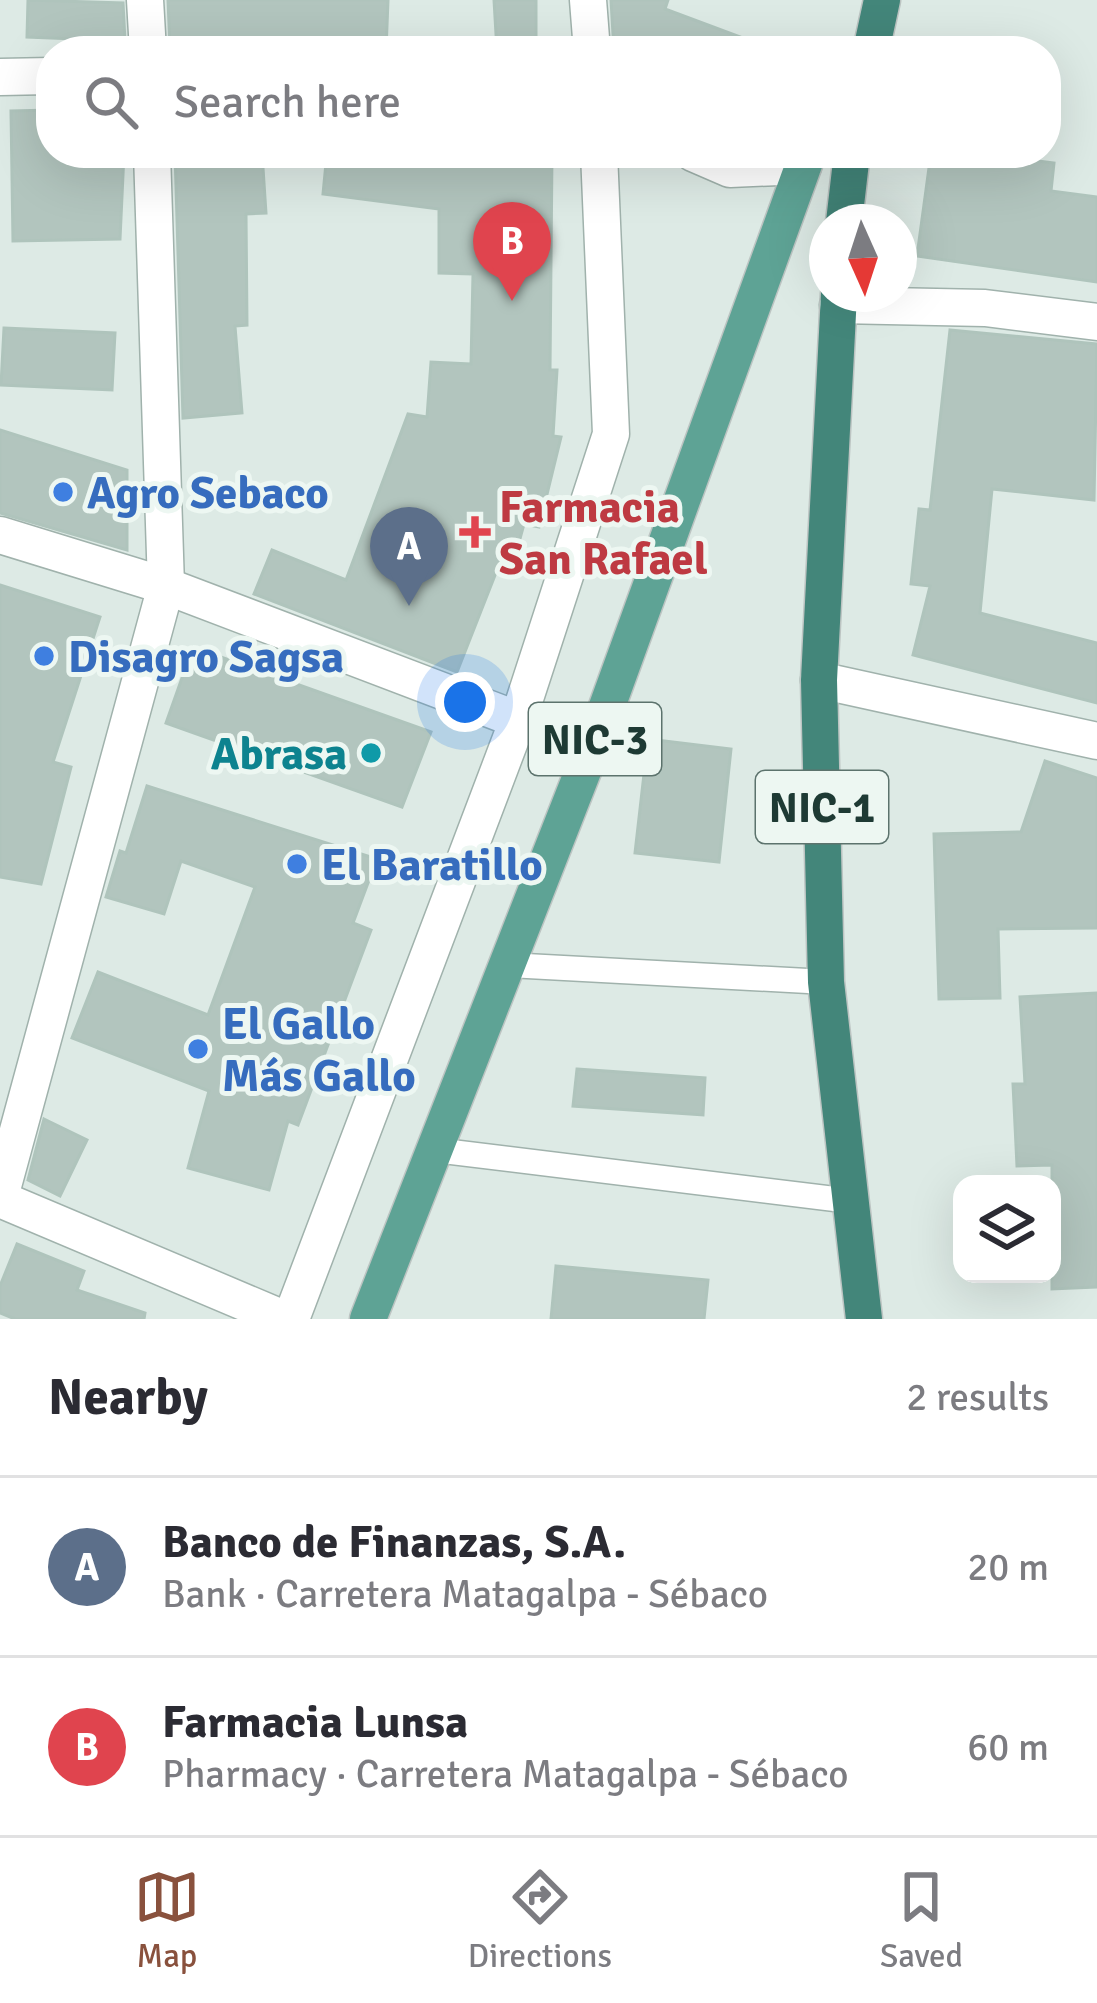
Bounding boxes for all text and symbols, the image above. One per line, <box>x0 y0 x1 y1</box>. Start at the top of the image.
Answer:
search box <box>36 36 1061 168</box>
icon: search <box>78 69 144 135</box>
text: Search here <box>174 75 401 130</box>
pin: B <box>473 202 551 301</box>
north arrow <box>809 204 917 312</box>
place label: Agro Sebaco <box>87 466 329 521</box>
marker: Agro Sebaco <box>50 479 76 505</box>
place label: Farmacia San Rafael <box>499 480 708 587</box>
pin: A <box>370 507 448 606</box>
marker: Farmacia San Rafael <box>462 519 488 545</box>
place label: Disagro Sagsa <box>68 630 344 685</box>
marker: Disagro Sagsa <box>31 643 57 669</box>
your location <box>435 672 495 732</box>
road number: NIC-3 <box>529 703 661 775</box>
place label: Abrasa <box>211 727 347 782</box>
marker: Abrasa <box>358 740 384 766</box>
road number: NIC-1 <box>756 771 888 843</box>
place label: El Baratillo <box>321 838 543 893</box>
marker: El Baratillo <box>284 851 310 877</box>
place label: El Gallo Más Gallo <box>222 997 416 1104</box>
marker: El Gallo Más Gallo <box>185 1036 211 1062</box>
map controls <box>953 1175 1061 1283</box>
button: layers <box>953 1175 1061 1283</box>
text: Nearby <box>48 1366 208 1429</box>
text: 2 results <box>906 1373 1049 1421</box>
text: Banco de Finanzas, S.A. <box>162 1515 626 1570</box>
text: A <box>75 1543 99 1591</box>
text: 20 m <box>967 1543 1049 1591</box>
text: Bank · Carretera Matagalpa - Sébaco <box>162 1570 768 1618</box>
text: Farmacia Lunsa <box>162 1695 468 1750</box>
text: B <box>75 1723 99 1771</box>
text: 60 m <box>967 1723 1049 1771</box>
text: Pharmacy · Carretera Matagalpa - Sébaco <box>162 1750 849 1798</box>
tab: Map <box>134 1864 200 1977</box>
tab: Directions <box>468 1864 612 1977</box>
tab: Saved <box>880 1864 963 1977</box>

